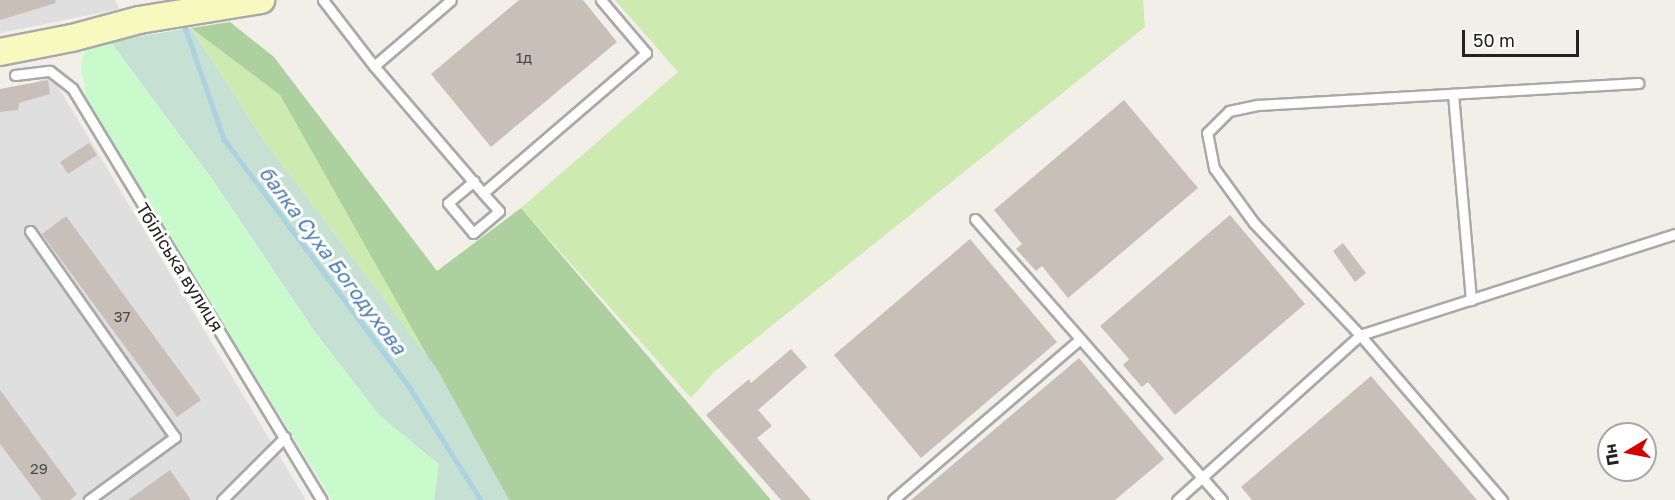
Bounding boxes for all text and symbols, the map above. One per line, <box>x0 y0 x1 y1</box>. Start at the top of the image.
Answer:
scale bar <box>1465 18 1582 56</box>
text: 50 m <box>1473 29 1515 51</box>
house number: 1д <box>516 49 532 67</box>
water label: балка Суха Богодухова <box>254 161 412 359</box>
street label: Тбіліська вулиця <box>132 199 228 335</box>
house number: 37 <box>114 308 130 326</box>
north arrow <box>1597 422 1657 482</box>
text: Пн <box>1600 442 1623 467</box>
house number: 29 <box>30 460 48 478</box>

